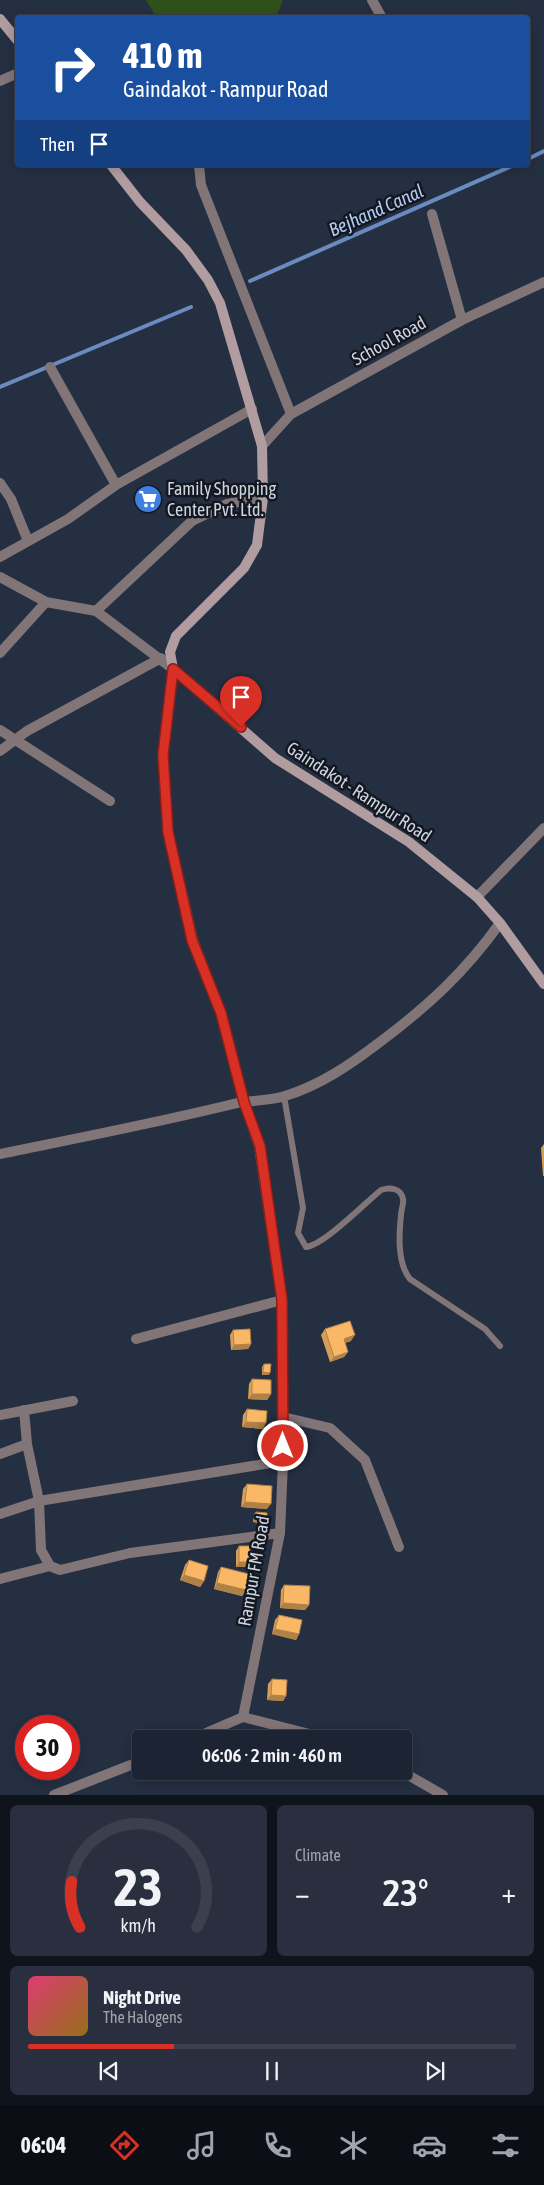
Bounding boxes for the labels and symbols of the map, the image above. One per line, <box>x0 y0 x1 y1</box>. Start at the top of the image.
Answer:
water label: Bejhand Canal <box>325 179 427 241</box>
street label: School Road <box>348 312 429 369</box>
place label: Family Shopping Center Pvt. Ltd. <box>167 478 277 520</box>
supermarket icon: Family Shopping Center Pvt. Ltd. <box>133 484 163 514</box>
pin <box>220 676 262 727</box>
street label: Gaindakot - Rampur Road <box>283 737 435 846</box>
position arrow <box>256 1419 308 1471</box>
street label: Rampur FM Road <box>233 1514 274 1628</box>
speed limit sign: 30 <box>15 1715 80 1780</box>

